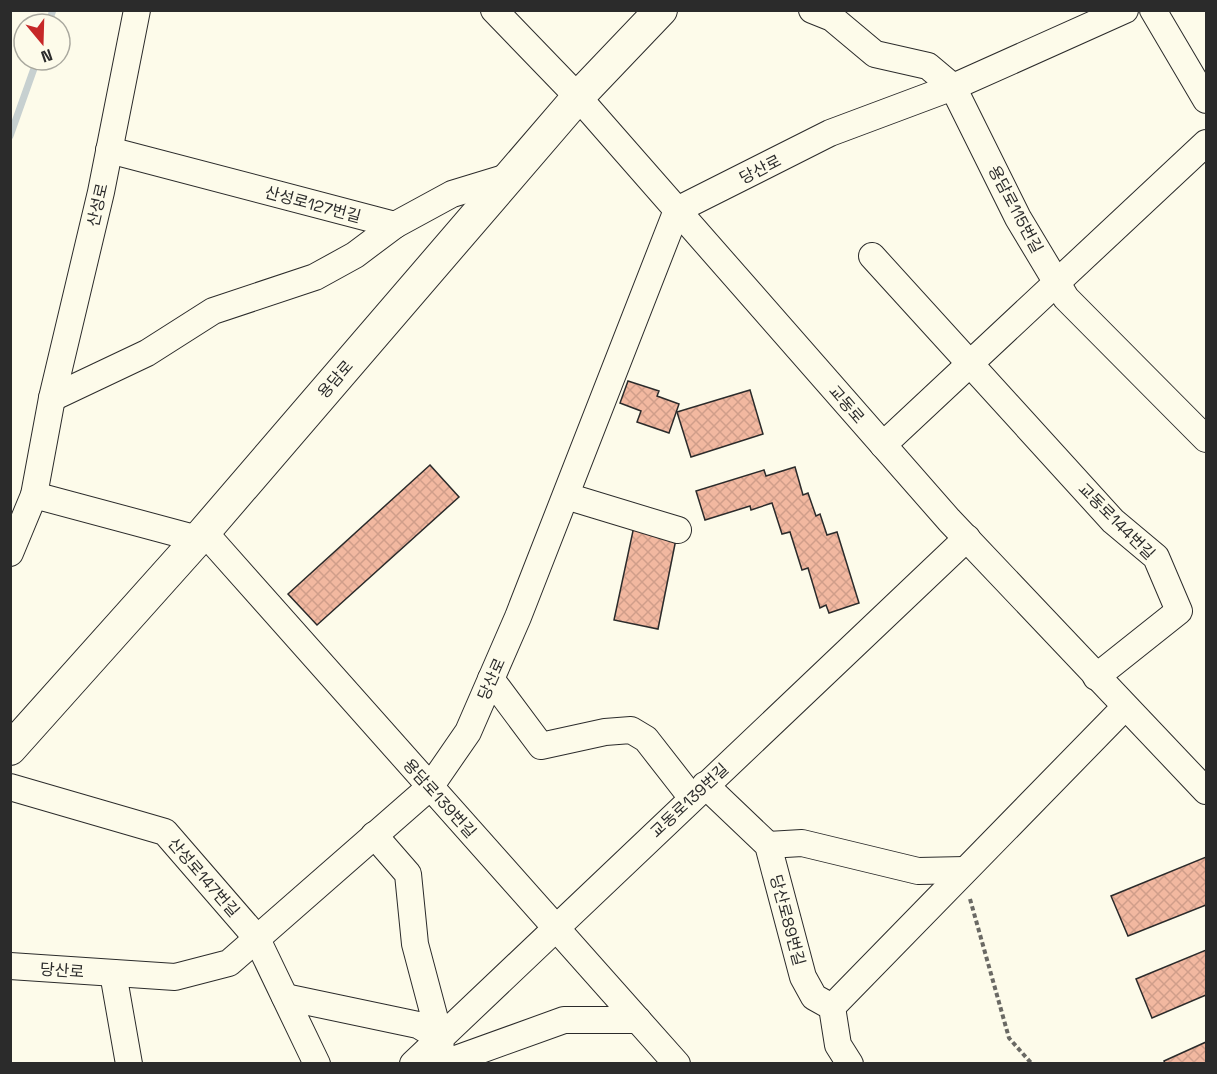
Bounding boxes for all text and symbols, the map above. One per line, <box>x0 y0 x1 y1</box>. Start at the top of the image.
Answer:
north arrow <box>12 12 72 72</box>
text: N <box>38 44 55 67</box>
street label: 당산로 <box>736 150 785 189</box>
street label: 용담로115번길 <box>984 162 1047 257</box>
street label: 산성로 <box>82 181 113 229</box>
street label: 산성로127번길 <box>262 182 363 227</box>
street label: 용담로 <box>313 356 358 403</box>
street label: 교동로 <box>824 381 869 428</box>
street label: 교동로144번길 <box>1074 478 1160 564</box>
street label: 당산로 <box>473 655 510 704</box>
street label: 용담로139번길 <box>398 754 481 842</box>
street label: 교동로139번길 <box>646 759 733 842</box>
street label: 산성로147번길 <box>163 833 244 922</box>
street label: 당산로89번길 <box>765 872 810 968</box>
street label: 당산로 <box>39 958 85 983</box>

